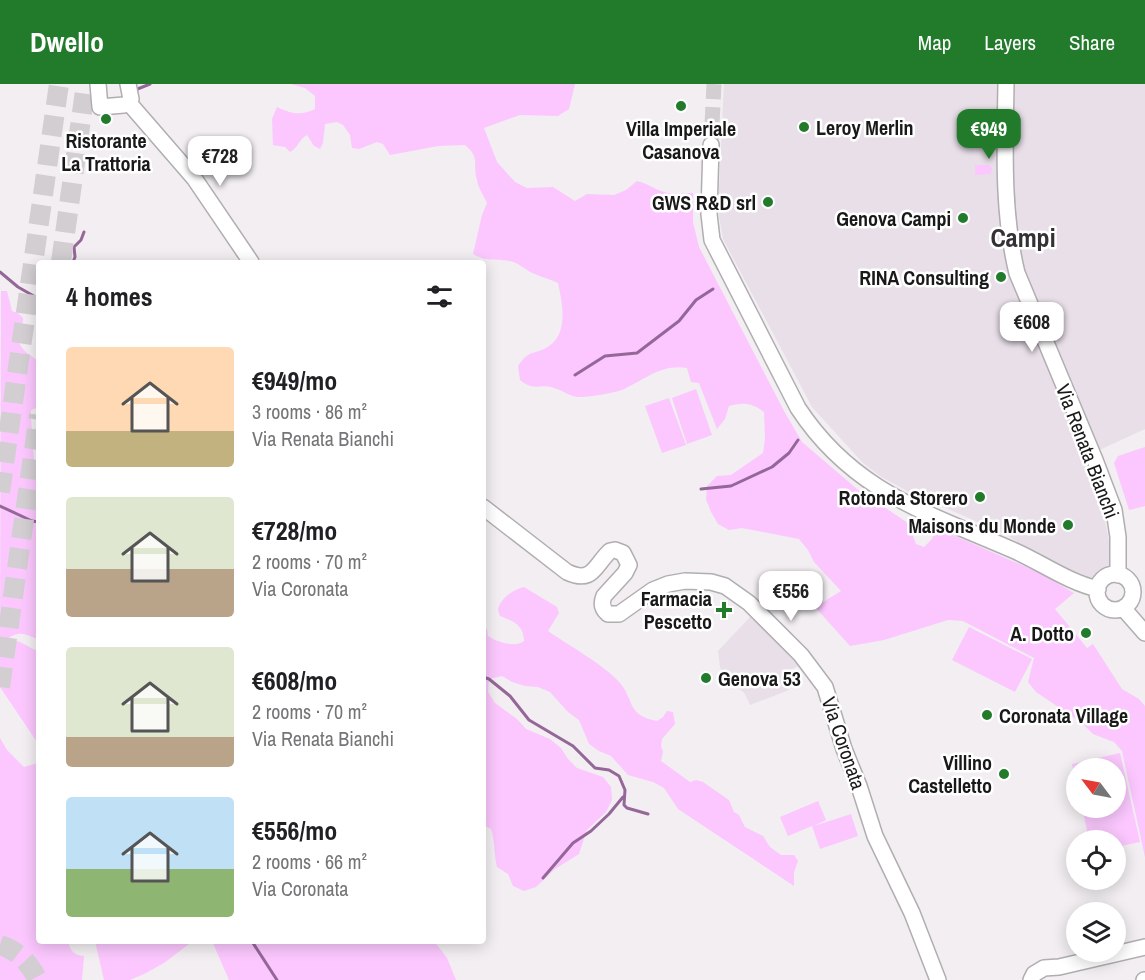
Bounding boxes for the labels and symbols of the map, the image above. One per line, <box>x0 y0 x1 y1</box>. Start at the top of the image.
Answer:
marker: Villa Imperiale Casanova <box>674 99 688 113</box>
pin: €949 <box>953 109 1025 160</box>
marker: Ristorante La Trattoria <box>99 112 113 126</box>
place label: Leroy Merlin <box>816 114 914 141</box>
place label: Villa Imperiale Casanova <box>626 115 736 165</box>
marker: Leroy Merlin <box>797 120 811 134</box>
place label: Ristorante La Trattoria <box>61 127 151 177</box>
pin: €728 <box>184 136 256 187</box>
place label: GWS R&D srl <box>652 189 756 216</box>
marker: GWS R&D srl <box>761 195 775 209</box>
place label: Genova Campi <box>836 205 951 232</box>
marker: Genova Campi <box>956 211 970 225</box>
district label: Campi <box>990 220 1056 255</box>
place label: RINA Consulting <box>859 264 989 291</box>
marker: RINA Consulting <box>994 270 1008 284</box>
pin: €608 <box>996 302 1068 353</box>
street label: Via Renata Bianchi <box>1050 380 1126 522</box>
place label: Rotonda Storero <box>839 484 968 511</box>
marker: Rotonda Storero <box>973 490 987 504</box>
place label: Maisons du Monde <box>908 512 1056 539</box>
marker: Maisons du Monde <box>1061 518 1075 532</box>
pin: €556 <box>755 571 827 622</box>
place label: Farmacia Pescetto <box>641 585 712 635</box>
marker: Farmacia Pescetto <box>717 603 731 617</box>
place label: A. Dotto <box>1010 620 1074 647</box>
marker: A. Dotto <box>1079 626 1093 640</box>
place label: Genova 53 <box>718 665 801 692</box>
marker: Genova 53 <box>699 671 713 685</box>
street label: Via Coronata <box>816 693 872 793</box>
place label: Coronata Village <box>999 702 1128 729</box>
marker: Coronata Village <box>980 708 994 722</box>
place label: Villino Castelletto <box>908 749 992 799</box>
north arrow <box>1066 758 1126 818</box>
marker: Villino Castelletto <box>997 767 1011 781</box>

